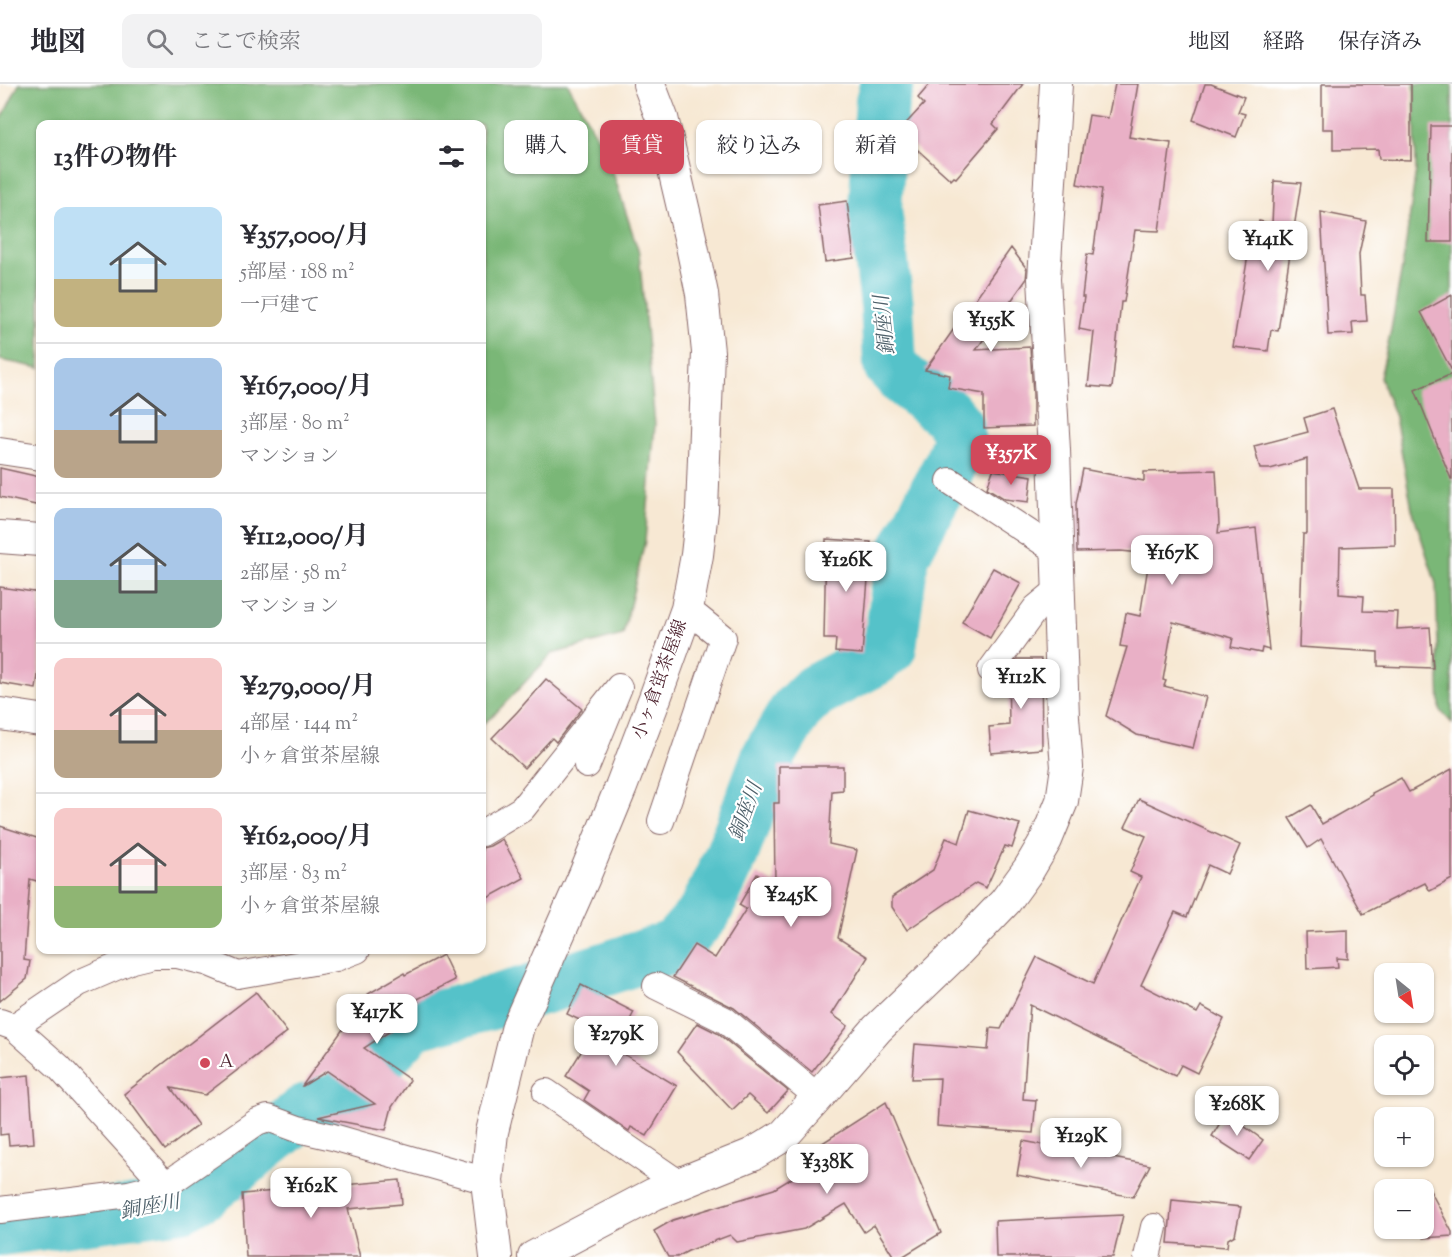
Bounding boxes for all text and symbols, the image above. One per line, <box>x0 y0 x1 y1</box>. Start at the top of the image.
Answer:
search box <box>122 14 542 68</box>
text: 地図 <box>30 24 86 64</box>
icon: search <box>143 25 176 58</box>
text: ここで検索 <box>191 27 301 59</box>
text: 地図 <box>1188 28 1230 58</box>
text: 経路 <box>1263 28 1305 58</box>
text: 保存済み <box>1338 28 1422 58</box>
chip: 購入 <box>504 120 588 174</box>
chip: 賃貸 <box>600 120 684 174</box>
chip: 絞り込み <box>696 120 822 174</box>
chip: 新着 <box>834 120 918 174</box>
text: 13件の物件 <box>54 140 177 177</box>
icon: filters <box>435 140 468 173</box>
text: ¥357,000/月 <box>240 218 371 255</box>
pin: ¥141K <box>1226 221 1310 272</box>
text: ¥141K <box>1242 226 1294 255</box>
icon: home <box>102 231 174 303</box>
text: 5部屋 · 188 m² <box>240 259 355 288</box>
text: 一戸建て <box>240 292 320 321</box>
water label: 銅座川 <box>868 292 904 356</box>
pin: ¥155K <box>949 302 1033 353</box>
text: ¥155K <box>967 307 1015 336</box>
text: ¥167,000/月 <box>240 369 373 406</box>
icon: home <box>102 382 174 454</box>
text: 3部屋 · 80 m² <box>240 410 350 439</box>
pin: ¥357K <box>969 435 1053 486</box>
text: ¥357K <box>985 440 1037 469</box>
text: マンション <box>240 443 339 472</box>
text: ¥112,000/月 <box>240 519 369 556</box>
icon: home <box>102 532 174 604</box>
pin: ¥167K <box>1130 535 1214 586</box>
text: ¥167K <box>1145 540 1199 569</box>
pin: ¥126K <box>804 542 888 593</box>
text: ¥126K <box>819 547 873 576</box>
text: 2部屋 · 58 m² <box>240 560 347 589</box>
text: マンション <box>240 593 339 622</box>
street label: 小ヶ倉蛍茶屋線 <box>627 616 695 744</box>
pin: ¥112K <box>979 659 1063 710</box>
text: ¥112K <box>996 664 1046 693</box>
text: ¥279,000/月 <box>240 669 376 706</box>
icon: home <box>102 682 174 754</box>
text: 4部屋 · 144 m² <box>240 710 358 739</box>
text: 小ヶ倉蛍茶屋線 <box>240 743 380 772</box>
water label: 銅座川 <box>723 777 772 845</box>
text: ¥162,000/月 <box>240 819 373 856</box>
icon: home <box>102 832 174 904</box>
text: 3部屋 · 83 m² <box>240 860 347 889</box>
pin: ¥245K <box>749 877 833 928</box>
text: ¥245K <box>764 882 818 911</box>
text: 小ヶ倉蛍茶屋線 <box>240 893 380 922</box>
north arrow <box>1374 963 1434 1023</box>
map controls <box>1374 963 1434 1239</box>
pin: ¥417K <box>335 994 419 1045</box>
text: ¥417K <box>350 999 404 1028</box>
pin: ¥279K <box>574 1016 658 1067</box>
text: ¥279K <box>588 1021 644 1050</box>
button: locate <box>1374 1035 1434 1095</box>
place label: Ａ <box>217 1050 235 1076</box>
marker: Ａ <box>198 1056 212 1070</box>
pin: ¥268K <box>1195 1086 1279 1137</box>
text: ¥268K <box>1209 1091 1265 1120</box>
button: + <box>1374 1107 1434 1167</box>
pin: ¥129K <box>1039 1118 1123 1169</box>
text: ¥129K <box>1054 1123 1108 1152</box>
pin: ¥338K <box>785 1144 869 1195</box>
text: ¥338K <box>800 1149 854 1178</box>
pin: ¥162K <box>269 1168 353 1219</box>
text: ¥162K <box>284 1173 338 1202</box>
button: − <box>1374 1179 1434 1239</box>
water label: 銅座川 <box>118 1188 184 1227</box>

